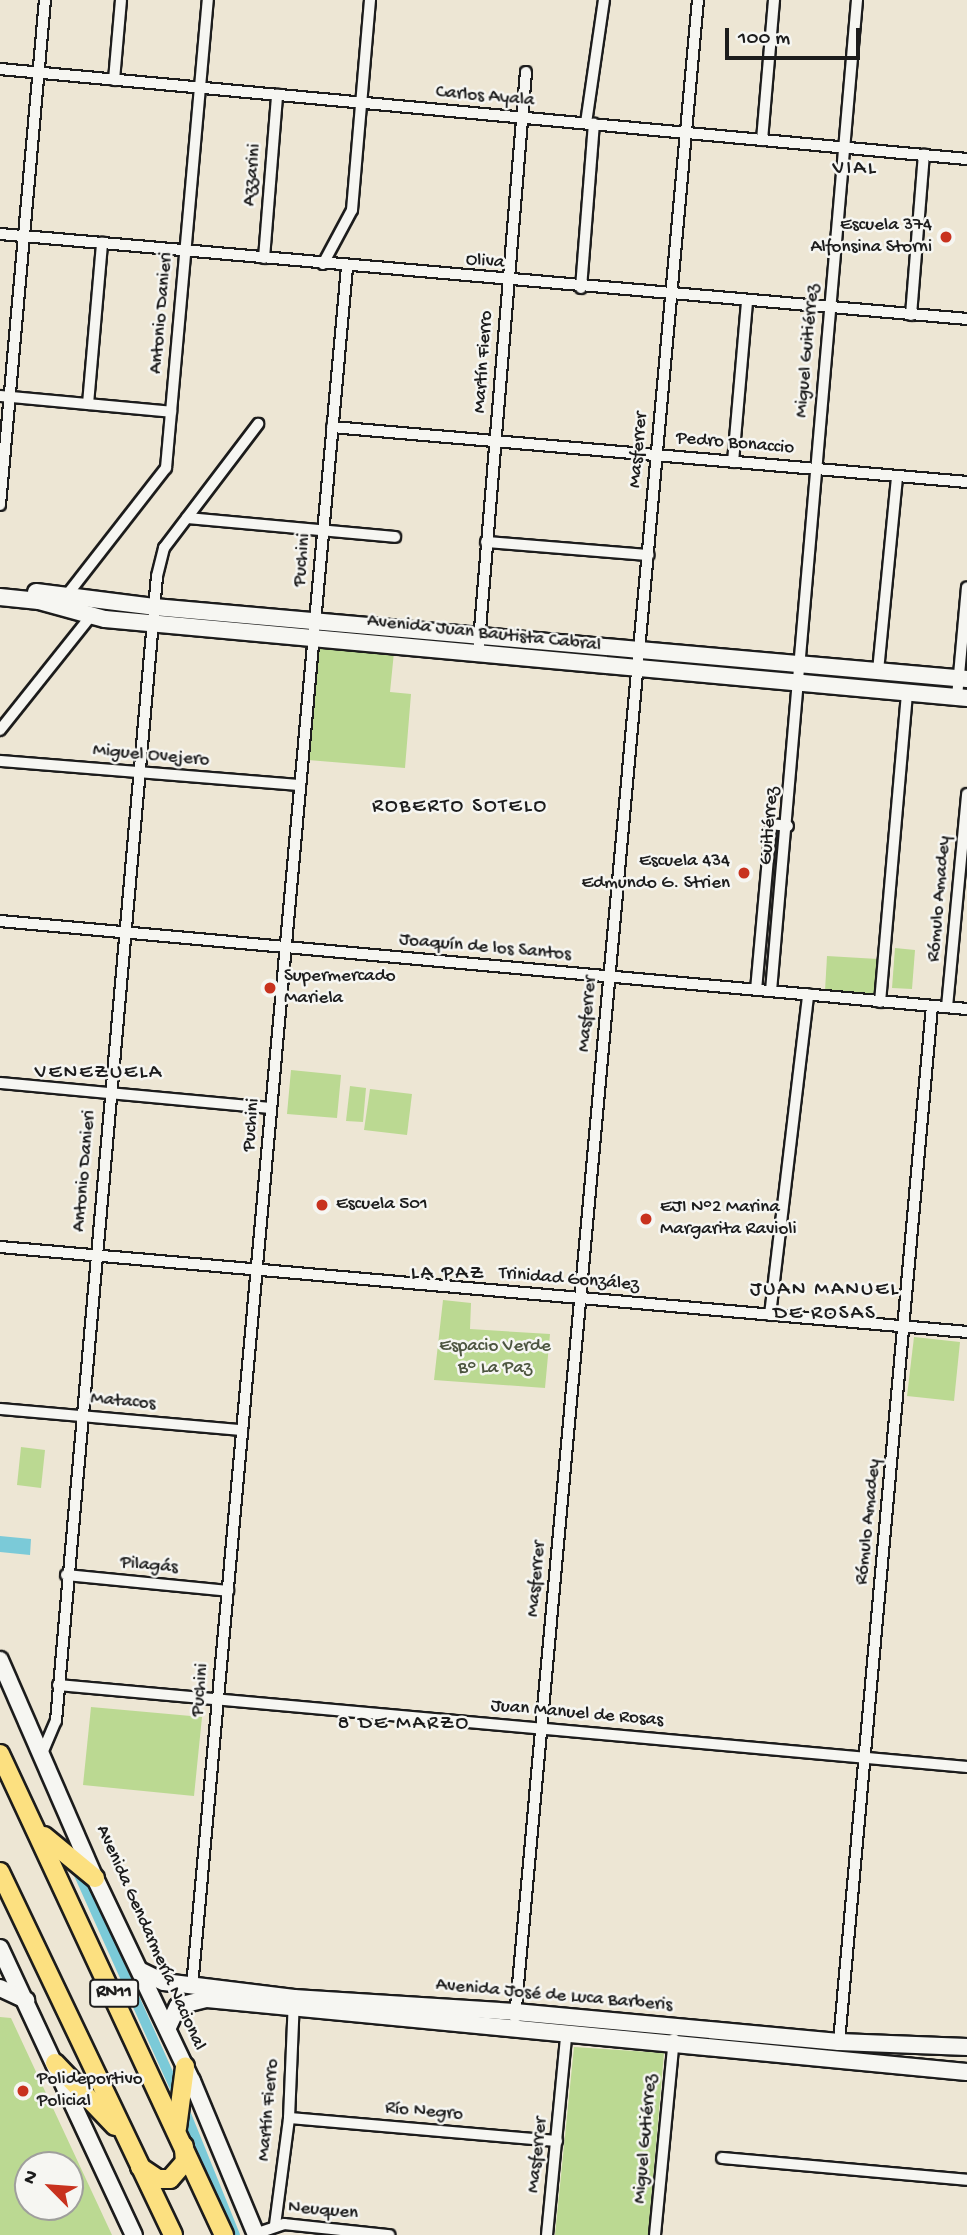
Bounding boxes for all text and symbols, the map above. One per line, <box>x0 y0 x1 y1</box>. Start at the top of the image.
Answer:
scale bar <box>729 14 864 58</box>
text: 100 m <box>738 27 790 52</box>
street label: Carlos Ayala <box>435 81 535 113</box>
street label: Azzarini <box>239 143 267 207</box>
district label: VIAL <box>833 157 877 183</box>
place label: Escuela 374 Alfonsina Storni <box>810 215 932 259</box>
marker: Escuela 374 Alfonsina Storni <box>938 229 954 245</box>
street label: Oliva <box>465 249 505 275</box>
street label: Antonio Danieri <box>145 251 179 375</box>
street label: Miguel Guitiérrez <box>791 283 825 419</box>
street label: Martín Fierro <box>469 310 499 414</box>
street label: Masferrer <box>624 411 654 489</box>
street label: Pedro Bonaccio <box>675 427 795 461</box>
street label: Puchini <box>289 532 317 588</box>
street label: Avenida Juan Bautista Cabral <box>366 610 602 658</box>
street label: Miguel Ovejero <box>92 740 210 772</box>
street label: Guitiérrez <box>755 786 785 866</box>
district label: ROBERTO SOTELO <box>374 795 546 821</box>
street label: Rómulo Amadey <box>923 835 957 963</box>
place label: Escuela 434 Edmundo G. Strien <box>581 851 730 895</box>
marker: Escuela 434 Edmundo G. Strien <box>736 865 752 881</box>
street label: Joaquín de los Santos <box>398 929 572 967</box>
place label: Supermercado Mariela <box>284 966 396 1010</box>
street label: Masferrer <box>573 975 603 1053</box>
marker: Supermercado Mariela <box>262 980 278 996</box>
district label: VENEZUELA <box>36 1061 162 1087</box>
street label: Puchini <box>238 1097 266 1153</box>
street label: Antonio Danieri <box>68 1109 102 1233</box>
place label: Escuela 501 <box>336 1194 428 1216</box>
marker: Escuela 501 <box>314 1197 330 1213</box>
place label: EJI N°2 Marina Margarita Ravioli <box>660 1197 797 1241</box>
marker: EJI N°2 Marina Margarita Ravioli <box>638 1211 654 1227</box>
district label: LA PAZ <box>411 1262 485 1288</box>
street label: Trinidad González <box>498 1263 640 1297</box>
district label: JUAN MANUEL DE ROSAS <box>751 1278 899 1328</box>
park label: Espacio Verde B° La Paz <box>439 1336 551 1380</box>
street label: Matacos <box>89 1388 157 1416</box>
street label: Rómulo Amadey <box>851 1458 887 1586</box>
street label: Masferrer <box>522 1540 552 1618</box>
street label: Pilagás <box>119 1552 179 1580</box>
street label: Puchini <box>187 1662 215 1718</box>
street label: Juan Manuel de Rosas <box>490 1695 664 1733</box>
district label: 8 DE MARZO <box>339 1712 469 1738</box>
street label: Avenida Gendarmería Nacional <box>90 1822 210 2054</box>
street label: Avenida José de Luca Barberis <box>435 1974 673 2018</box>
road number: RN11 <box>88 1979 140 2008</box>
street label: Martín Fierro <box>253 2058 285 2162</box>
place label: Polideportivo Policial <box>37 2069 143 2113</box>
street label: Miguel Gutiérrez <box>629 2073 663 2205</box>
marker: Polideportivo Policial <box>15 2083 31 2099</box>
street label: Río Negro <box>384 2097 464 2127</box>
street label: Masferrer <box>523 2116 553 2194</box>
north arrow <box>14 2151 84 2221</box>
text: N <box>18 2167 44 2188</box>
street label: Neuquen <box>287 2197 359 2225</box>

